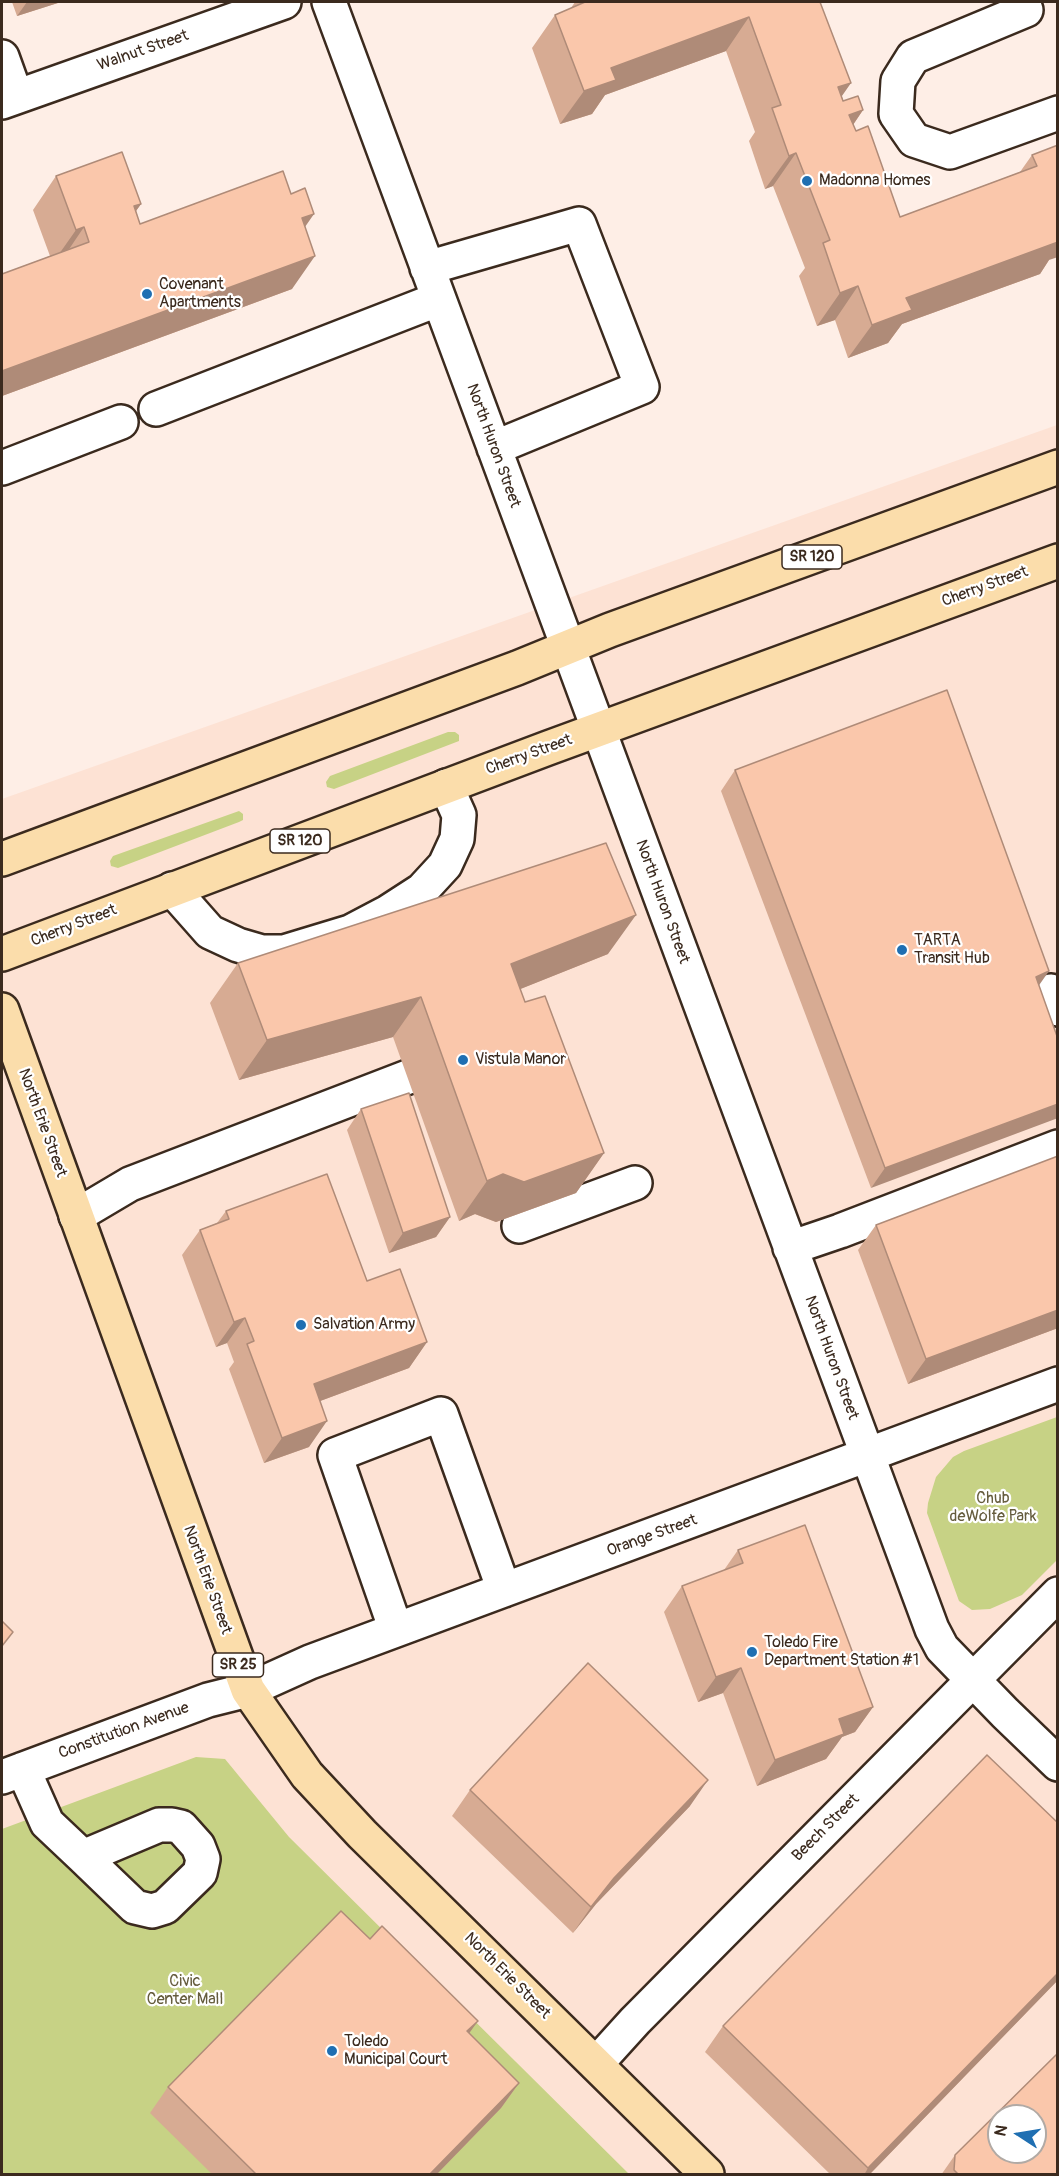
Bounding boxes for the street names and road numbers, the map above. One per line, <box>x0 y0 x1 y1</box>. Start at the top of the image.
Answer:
street label: Walnut Street <box>95 26 191 76</box>
street label: North Huron Street <box>462 381 524 511</box>
road number: SR 120 <box>782 545 842 569</box>
street label: Cherry Street <box>939 563 1031 611</box>
street label: Cherry Street <box>483 731 575 779</box>
road number: SR 120 <box>270 829 330 853</box>
street label: North Huron Street <box>631 837 693 967</box>
street label: Cherry Street <box>28 901 120 951</box>
street label: North Erie Street <box>13 1066 71 1180</box>
street label: North Huron Street <box>800 1293 862 1423</box>
street label: Orange Street <box>604 1511 700 1561</box>
street label: North Erie Street <box>178 1523 236 1637</box>
road number: SR 25 <box>212 1653 264 1677</box>
street label: Constitution Avenue <box>56 1698 192 1764</box>
street label: Beech Street <box>788 1790 864 1866</box>
street label: North Erie Street <box>460 1929 554 2023</box>

